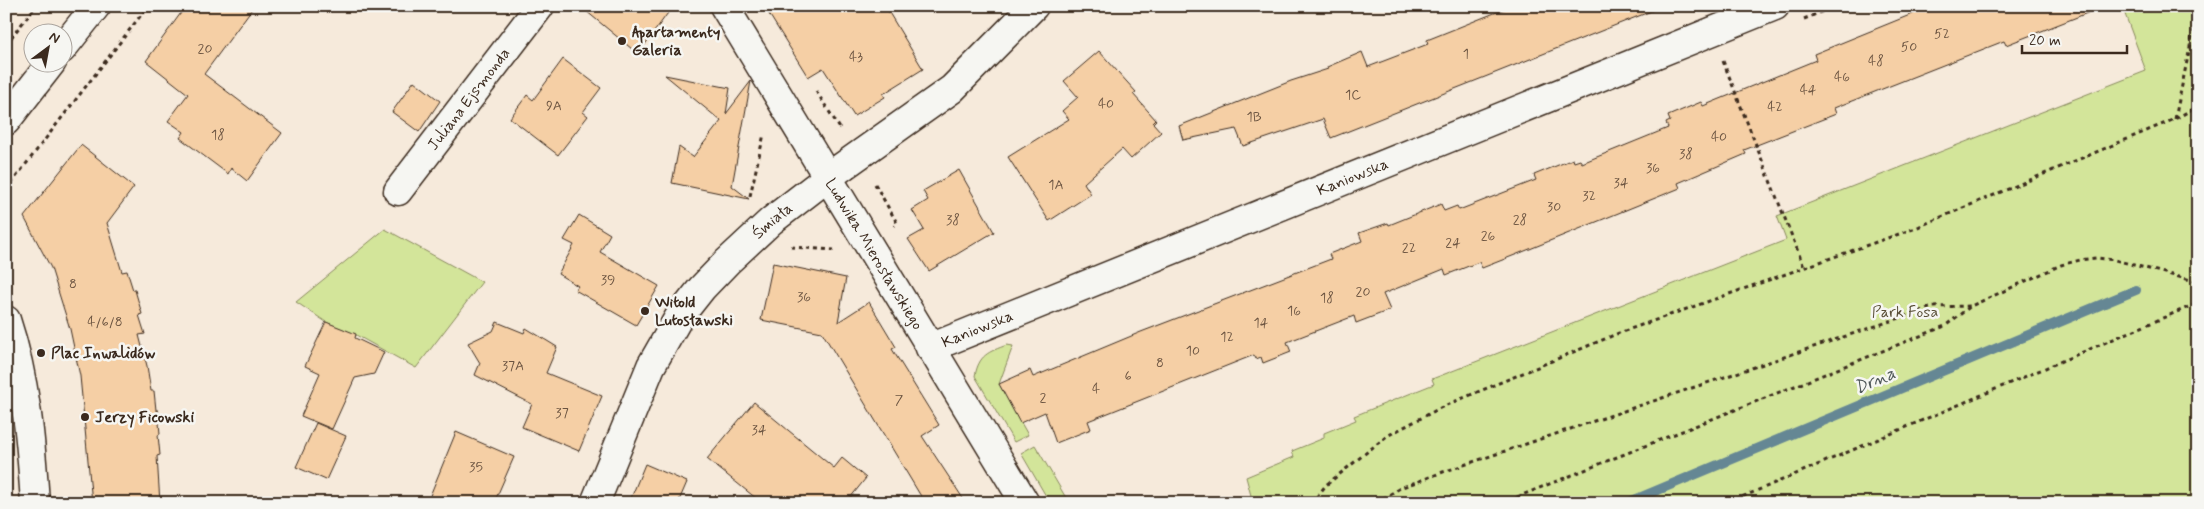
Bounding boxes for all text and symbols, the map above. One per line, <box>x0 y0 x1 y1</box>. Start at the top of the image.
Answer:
north arrow <box>22 22 72 72</box>
place label: Apartamenty Galeria <box>632 22 720 61</box>
scale bar <box>2022 22 2126 54</box>
house number: 52 <box>1934 25 1950 43</box>
text: N <box>46 28 63 48</box>
text: 20 m <box>2029 31 2061 51</box>
marker: Apartamenty Galeria <box>616 35 628 47</box>
house number: 50 <box>1901 38 1917 56</box>
house number: 20 <box>198 40 212 58</box>
street label: Juliana Ejsmonda <box>422 43 515 155</box>
house number: 1 <box>1463 45 1469 63</box>
house number: 43 <box>849 48 863 66</box>
house number: 48 <box>1868 52 1884 70</box>
house number: 46 <box>1834 68 1850 86</box>
house number: 44 <box>1800 81 1817 99</box>
house number: 1C <box>1345 86 1361 104</box>
house number: 40 <box>1098 95 1114 113</box>
house number: 9A <box>546 97 562 115</box>
house number: 42 <box>1767 98 1783 116</box>
house number: 1B <box>1246 108 1262 126</box>
house number: 18 <box>211 126 225 144</box>
house number: 40 <box>1711 128 1727 146</box>
house number: 38 <box>1679 145 1693 163</box>
street label: Kaniowska <box>1314 153 1392 201</box>
house number: 36 <box>1646 159 1660 177</box>
street label: Ludwika Mierosławskiego <box>820 174 928 334</box>
house number: 34 <box>1614 174 1629 192</box>
house number: 1A <box>1048 176 1064 194</box>
house number: 32 <box>1582 187 1596 205</box>
street label: Śmiała <box>748 198 797 244</box>
house number: 30 <box>1547 198 1561 216</box>
house number: 38 <box>946 211 960 229</box>
house number: 28 <box>1513 211 1527 229</box>
house number: 26 <box>1481 227 1496 245</box>
house number: 24 <box>1445 234 1461 252</box>
house number: 22 <box>1402 239 1416 257</box>
house number: 39 <box>601 271 615 289</box>
house number: 8 <box>69 275 77 293</box>
house number: 20 <box>1356 283 1370 301</box>
house number: 36 <box>797 288 811 306</box>
house number: 18 <box>1320 289 1334 307</box>
place label: Witold Lutosławski <box>654 292 733 331</box>
house number: 16 <box>1287 302 1301 320</box>
park label: Park Fosa <box>1872 302 1938 323</box>
marker: Witold Lutosławski <box>639 305 651 317</box>
street label: Kaniowska <box>938 305 1016 353</box>
house number: 4/6/8 <box>87 313 123 331</box>
house number: 14 <box>1254 314 1269 332</box>
house number: 12 <box>1220 328 1234 346</box>
house number: 10 <box>1186 342 1200 360</box>
place label: Plac Inwalidów <box>51 343 155 364</box>
marker: Plac Inwalidów <box>35 347 47 359</box>
house number: 8 <box>1156 354 1164 372</box>
house number: 37A <box>502 357 524 375</box>
water label: Drna <box>1851 362 1899 400</box>
house number: 6 <box>1124 367 1132 385</box>
house number: 4 <box>1092 380 1100 398</box>
house number: 2 <box>1040 389 1047 407</box>
house number: 7 <box>895 391 904 409</box>
house number: 37 <box>555 404 569 422</box>
place label: Jerzy Ficowski <box>95 407 194 428</box>
marker: Jerzy Ficowski <box>79 411 91 423</box>
house number: 34 <box>752 421 767 439</box>
house number: 35 <box>469 458 483 476</box>

